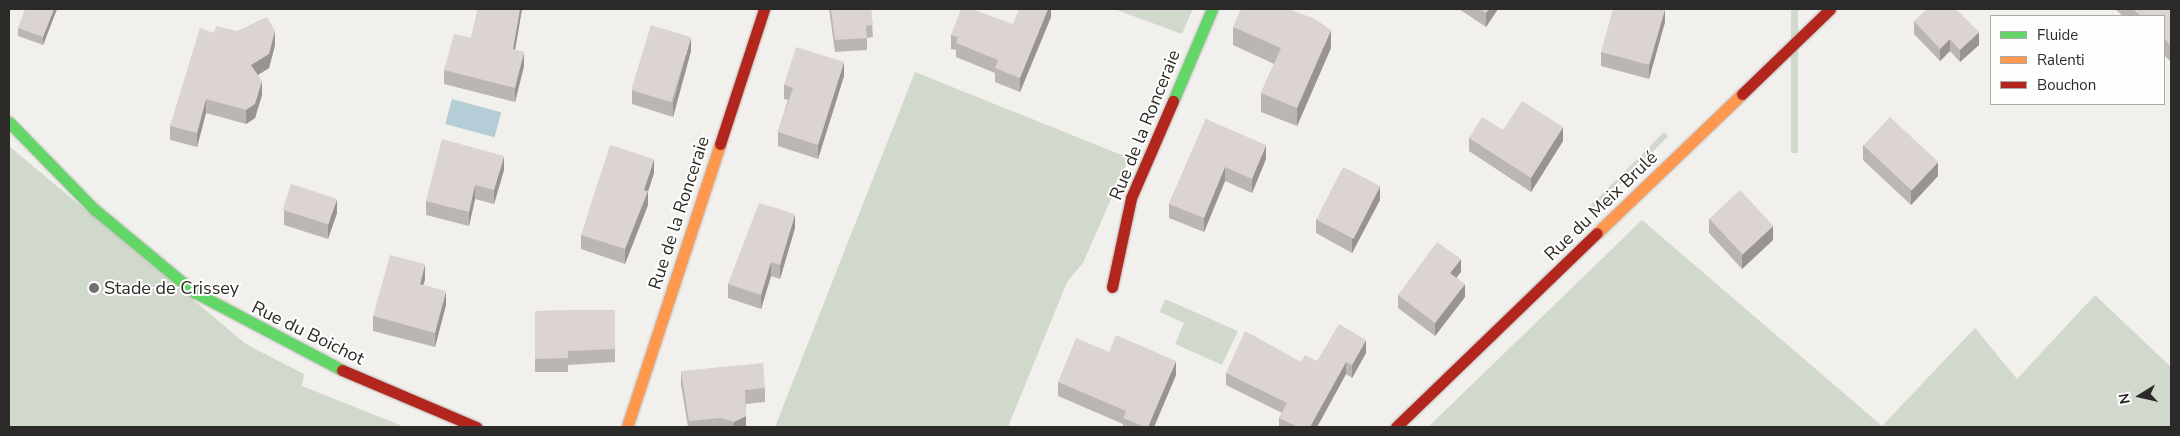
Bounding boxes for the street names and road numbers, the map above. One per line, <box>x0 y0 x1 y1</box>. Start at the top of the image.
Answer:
street label: Rue de la Ronceraie <box>1105 47 1185 203</box>
street label: Rue de la Ronceraie <box>644 134 714 292</box>
street label: Rue du Meix Brulé <box>1540 147 1662 265</box>
street label: Rue du Boichot <box>248 296 368 370</box>

